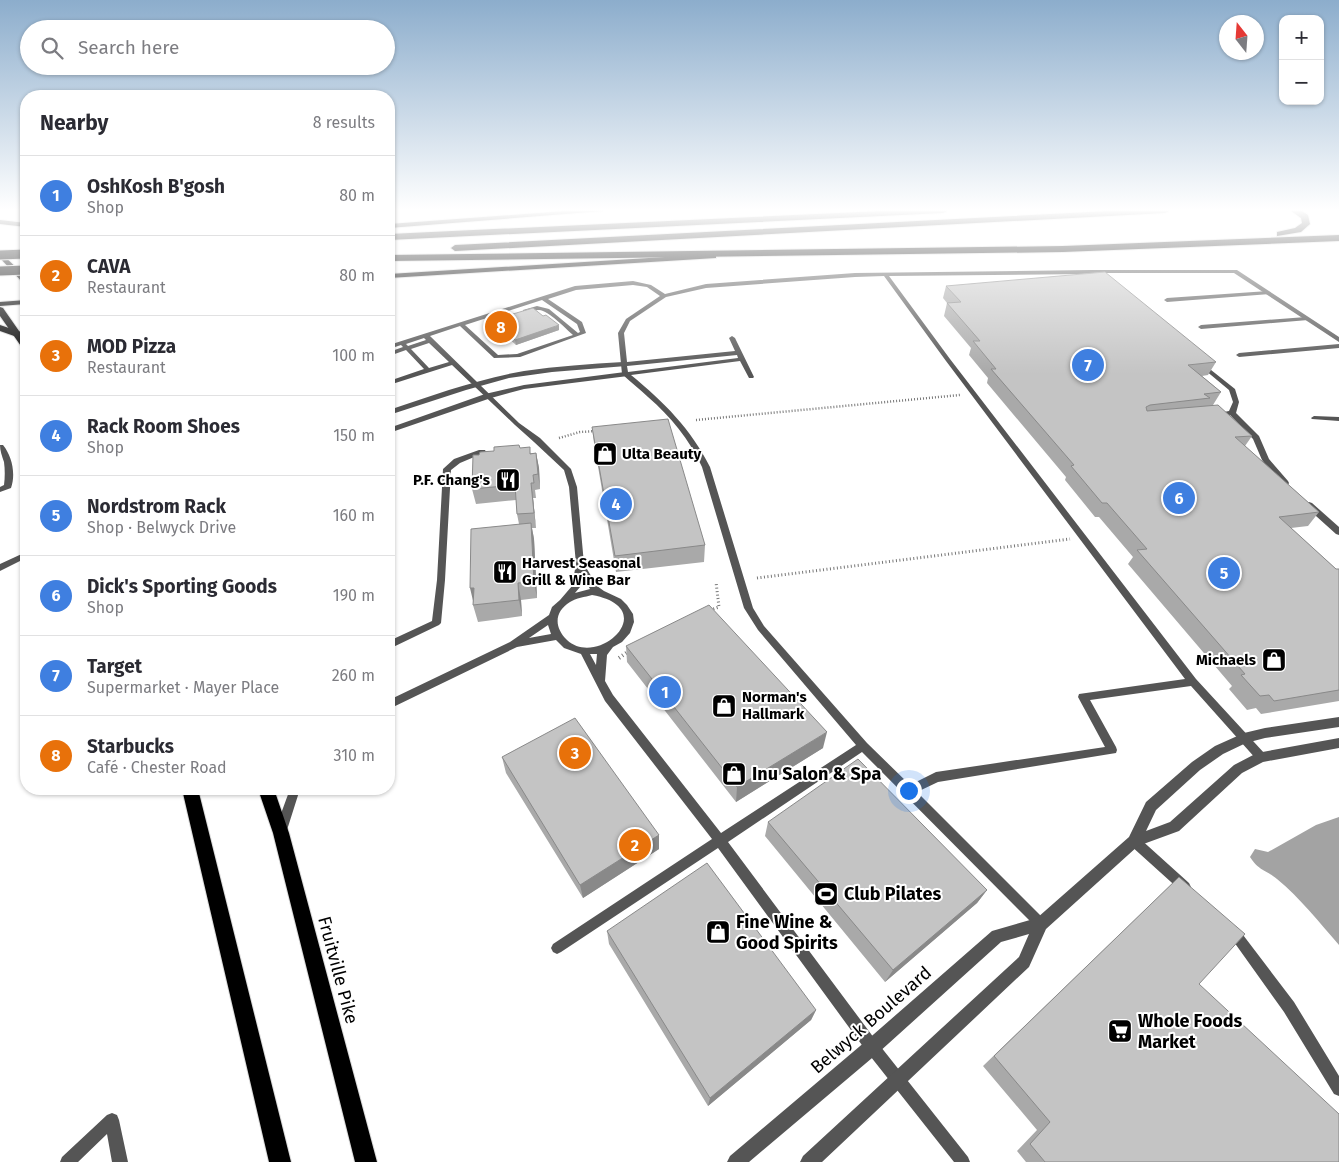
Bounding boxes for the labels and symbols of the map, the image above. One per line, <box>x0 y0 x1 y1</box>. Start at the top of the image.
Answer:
north arrow <box>1219 15 1264 60</box>
pin: 8 <box>485 308 517 346</box>
pin: 7 <box>1072 346 1104 384</box>
shop icon: Ulta Beauty <box>592 441 618 467</box>
place label: Ulta Beauty <box>622 445 702 463</box>
restaurant icon: P.F. Chang's <box>495 467 521 493</box>
place label: P.F. Chang's <box>413 471 490 489</box>
pin: 6 <box>1163 479 1195 517</box>
pin: 4 <box>600 485 632 523</box>
place label: Harvest Seasonal Grill & Wine Bar <box>522 554 641 589</box>
pin: 5 <box>1208 554 1240 592</box>
restaurant icon: Harvest Seasonal Grill & Wine Bar <box>492 559 518 585</box>
shop icon: Michaels <box>1261 647 1287 673</box>
place label: Michaels <box>1196 651 1256 669</box>
pin: 1 <box>649 673 681 711</box>
place label: Norman's Hallmark <box>742 688 807 723</box>
shop icon: Norman's Hallmark <box>711 693 737 719</box>
pin: 3 <box>559 734 591 772</box>
shop icon: Inu Salon & Spa <box>721 761 747 787</box>
place label: Inu Salon & Spa <box>752 763 881 785</box>
your location <box>896 778 922 804</box>
pin: 2 <box>619 826 651 864</box>
sports icon: Club Pilates <box>813 881 839 907</box>
place label: Club Pilates <box>844 883 941 905</box>
place label: Fine Wine & Good Spirits <box>736 911 838 954</box>
street label: Fruitville Pike <box>313 914 363 1026</box>
shop icon: Fine Wine & Good Spirits <box>705 919 731 945</box>
street label: Belwyck Boulevard <box>806 962 936 1078</box>
place label: Whole Foods Market <box>1138 1010 1243 1053</box>
supermarket icon: Whole Foods Market <box>1107 1018 1133 1044</box>

